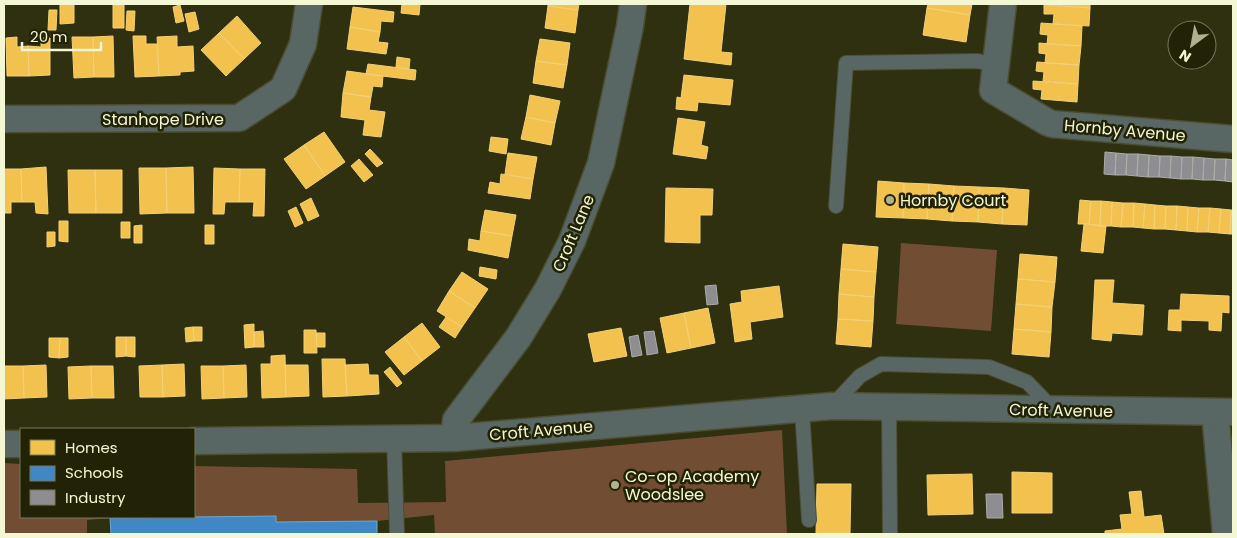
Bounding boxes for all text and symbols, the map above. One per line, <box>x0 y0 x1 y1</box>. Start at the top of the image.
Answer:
scale bar <box>22 20 101 52</box>
north arrow <box>1167 20 1217 70</box>
text: 20 m <box>30 26 68 47</box>
text: N <box>1175 45 1195 67</box>
street label: Stanhope Drive <box>102 108 224 131</box>
street label: Hornby Avenue <box>1063 114 1187 147</box>
place label: Hornby Court <box>900 189 1006 212</box>
street label: Croft Lane <box>547 191 600 275</box>
marker: Hornby Court <box>884 194 896 206</box>
street label: Croft Avenue <box>1009 398 1113 423</box>
street label: Croft Avenue <box>488 415 594 446</box>
legend <box>20 428 195 518</box>
text: Homes <box>65 437 118 458</box>
text: Schools <box>65 462 123 483</box>
place label: Co-op Academy Woodslee <box>625 465 759 506</box>
marker: Co-op Academy Woodslee <box>609 479 621 491</box>
text: Industry <box>65 487 126 508</box>

